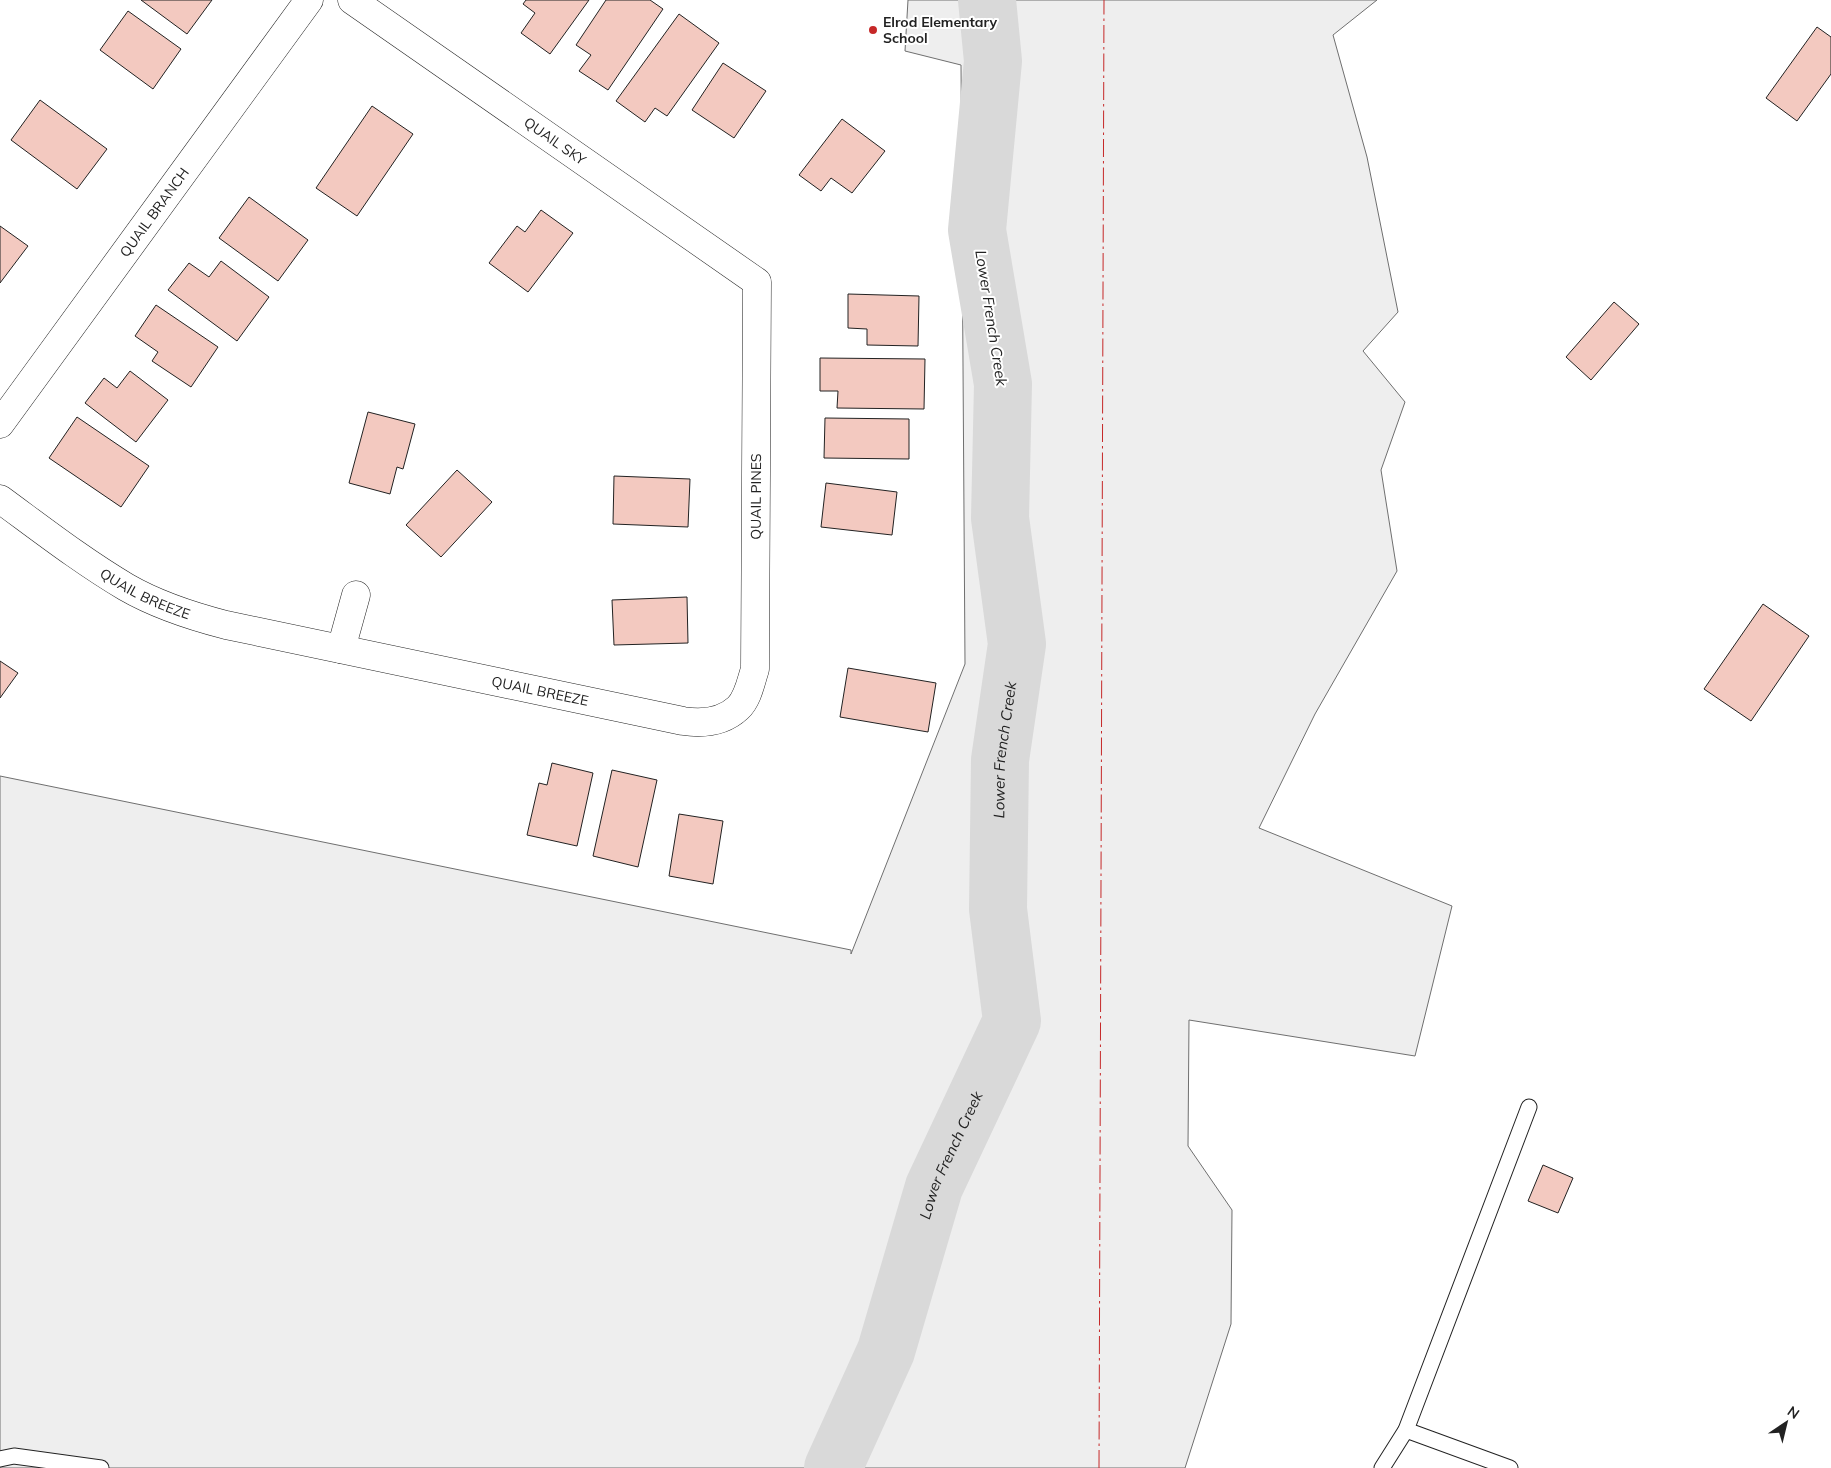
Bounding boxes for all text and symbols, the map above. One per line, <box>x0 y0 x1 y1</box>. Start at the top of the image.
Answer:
place label: Elrod Elementary School <box>883 13 997 47</box>
marker: Elrod Elementary School <box>867 24 879 36</box>
street label: QUAIL SKY <box>520 113 590 169</box>
street label: QUAIL BRANCH <box>116 164 193 261</box>
water label: Lower French Creek <box>971 249 1012 388</box>
street label: QUAIL PINES <box>747 453 765 540</box>
street label: QUAIL BREEZE <box>97 564 192 623</box>
street label: QUAIL BREEZE <box>490 672 590 710</box>
water label: Lower French Creek <box>989 679 1021 819</box>
water label: Lower French Creek <box>915 1087 987 1221</box>
north arrow <box>1761 1398 1811 1448</box>
text: N <box>1784 1402 1803 1423</box>

